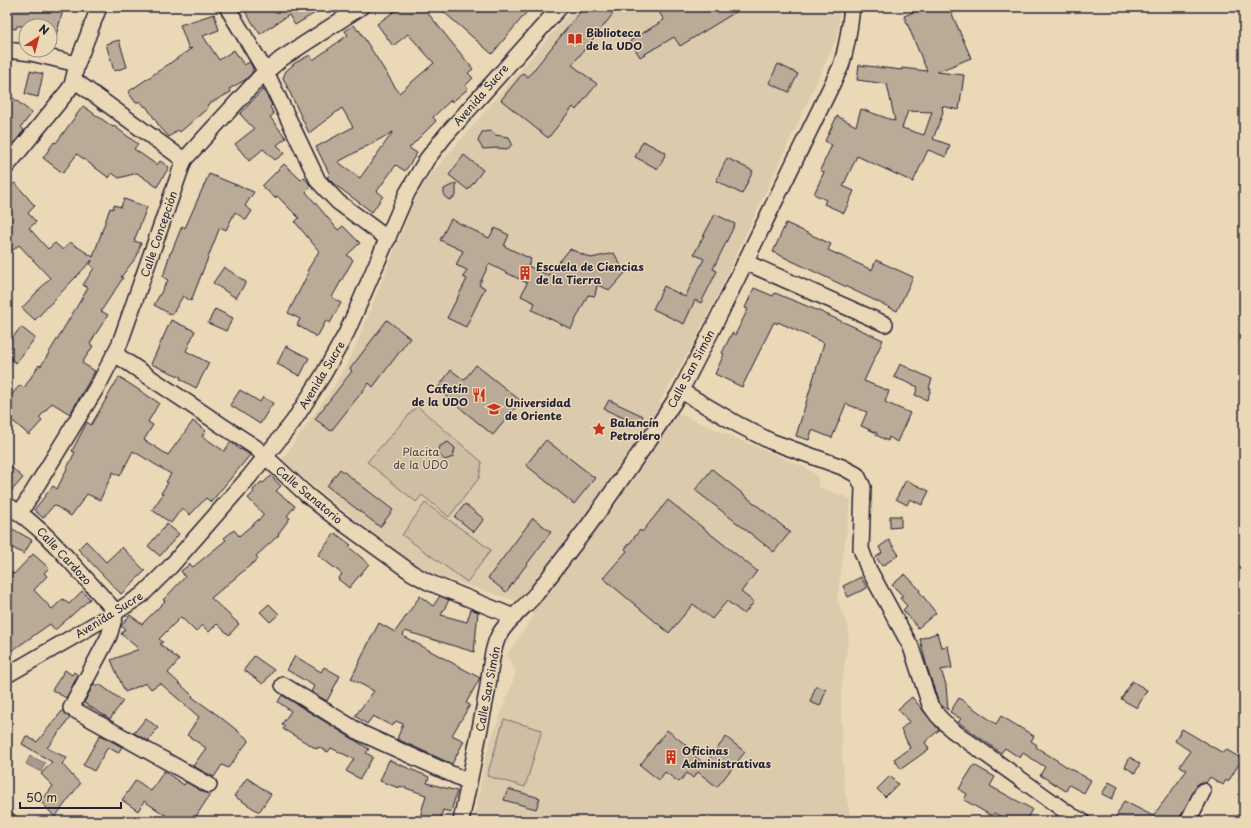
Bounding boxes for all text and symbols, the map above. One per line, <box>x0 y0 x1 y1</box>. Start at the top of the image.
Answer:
north arrow <box>18 18 58 58</box>
text: N <box>36 20 53 39</box>
place label: Biblioteca de la UDO <box>586 24 642 54</box>
library icon: Biblioteca de la UDO <box>567 31 583 47</box>
street label: Avenida Sucre <box>449 60 512 129</box>
street label: Calle Concepción <box>136 188 181 279</box>
place label: Escuela de Ciencias de la Tierra <box>536 258 644 288</box>
building icon: Escuela de Ciencias de la Tierra <box>517 265 533 281</box>
street label: Calle San Simón <box>663 327 718 411</box>
street label: Avenida Sucre <box>294 337 349 412</box>
place label: Cafetín de la UDO <box>412 380 468 410</box>
restaurant icon: Cafetín de la UDO <box>471 387 487 403</box>
place label: Universidad de Oriente <box>505 394 572 424</box>
school or university icon: Universidad de Oriente <box>486 401 502 417</box>
place label: Balancín Petrolero <box>610 414 661 444</box>
place icon: Balancín Petrolero <box>591 421 607 437</box>
park label: Placita de la UDO <box>394 443 449 473</box>
street label: Calle Sanatorio <box>272 462 346 528</box>
street label: Calle Cardozo <box>33 523 96 588</box>
street label: Avenida Sucre <box>72 587 146 642</box>
street label: Calle San Simón <box>471 645 504 733</box>
place label: Oficinas Administrativas <box>681 742 771 772</box>
building icon: Oficinas Administrativas <box>663 749 679 765</box>
scale bar <box>20 784 121 810</box>
text: 50 m <box>26 788 57 806</box>

